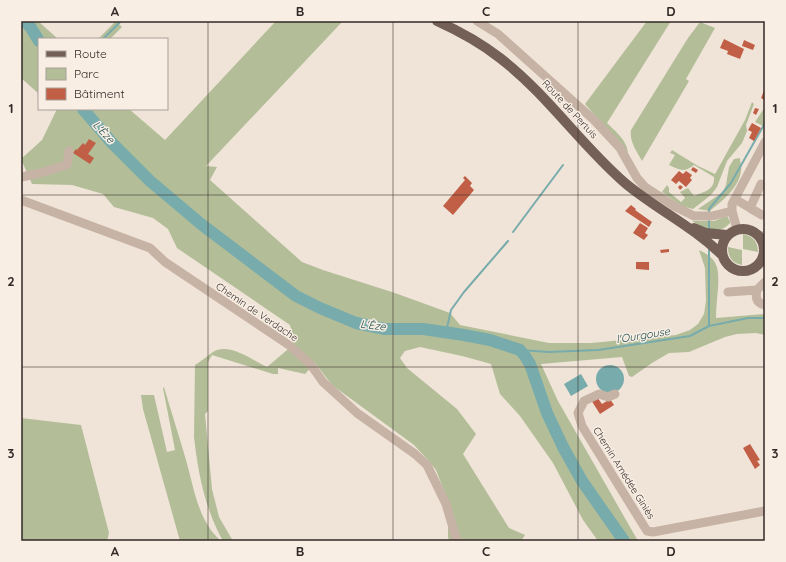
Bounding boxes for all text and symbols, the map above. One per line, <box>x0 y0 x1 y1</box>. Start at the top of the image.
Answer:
text: A <box>111 3 120 19</box>
text: B <box>296 3 304 19</box>
text: C <box>482 3 490 19</box>
text: D <box>666 3 676 19</box>
legend <box>38 38 168 110</box>
text: Route <box>74 46 107 61</box>
text: Parc <box>74 66 99 81</box>
street label: Route de Pertuis <box>539 77 601 141</box>
text: Bâtiment <box>74 86 124 101</box>
text: 1 <box>8 100 14 116</box>
text: 1 <box>772 100 778 116</box>
water label: L'Èze <box>90 118 118 147</box>
text: 2 <box>7 273 15 289</box>
text: 2 <box>771 273 779 289</box>
street label: Chemin de Verdache <box>213 280 301 345</box>
water label: L'Èze <box>359 316 387 334</box>
water label: l'Ourgouse <box>615 324 672 346</box>
street label: Chemin Amédée Giniès <box>590 424 658 522</box>
text: 3 <box>8 445 15 461</box>
text: 3 <box>772 445 779 461</box>
text: A <box>111 543 120 559</box>
text: B <box>296 543 304 559</box>
text: C <box>482 543 490 559</box>
text: D <box>666 543 676 559</box>

